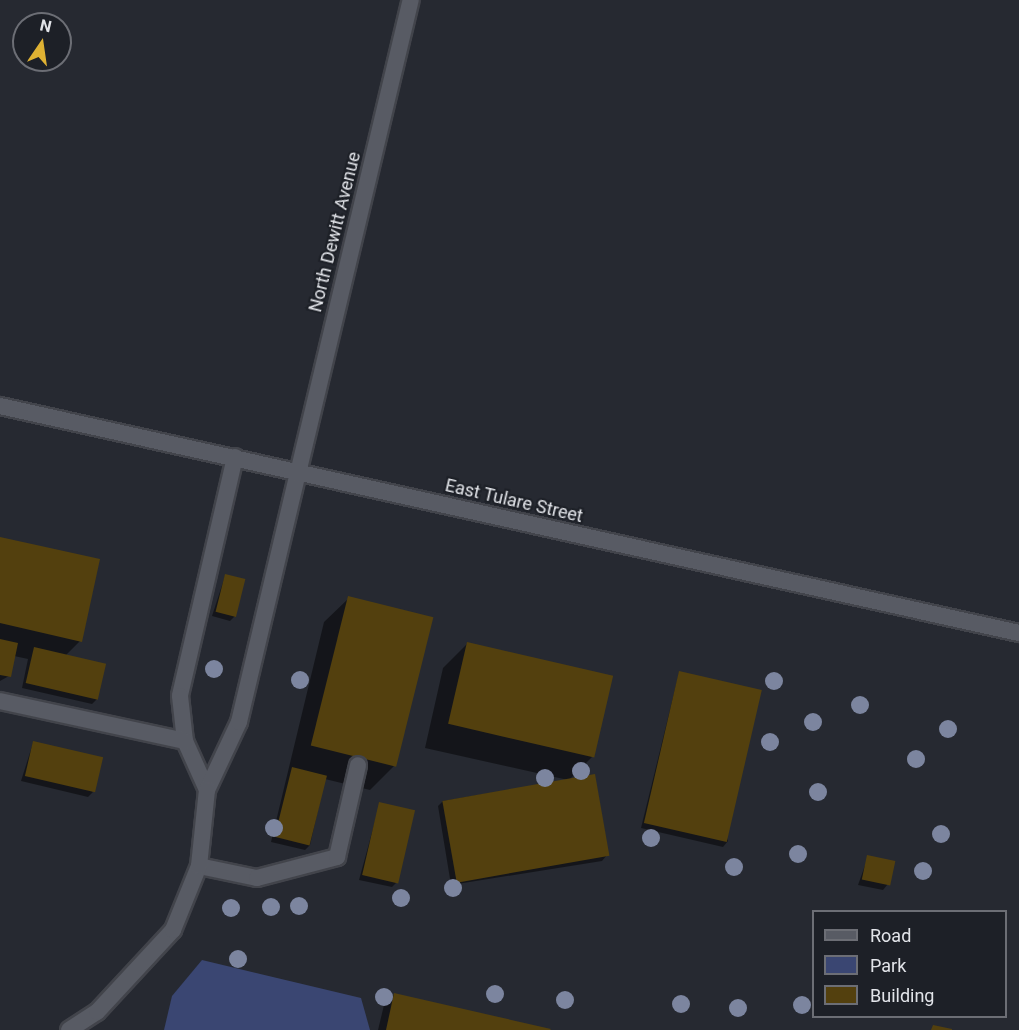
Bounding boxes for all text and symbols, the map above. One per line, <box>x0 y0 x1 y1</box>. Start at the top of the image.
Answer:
north arrow <box>12 12 72 72</box>
text: N <box>38 15 53 36</box>
street label: North Dewitt Avenue <box>305 150 365 314</box>
street label: East Tulare Street <box>443 475 585 527</box>
legend <box>812 910 1007 1018</box>
text: Road <box>870 925 911 946</box>
text: Park <box>870 955 906 976</box>
text: Building <box>870 985 934 1006</box>

